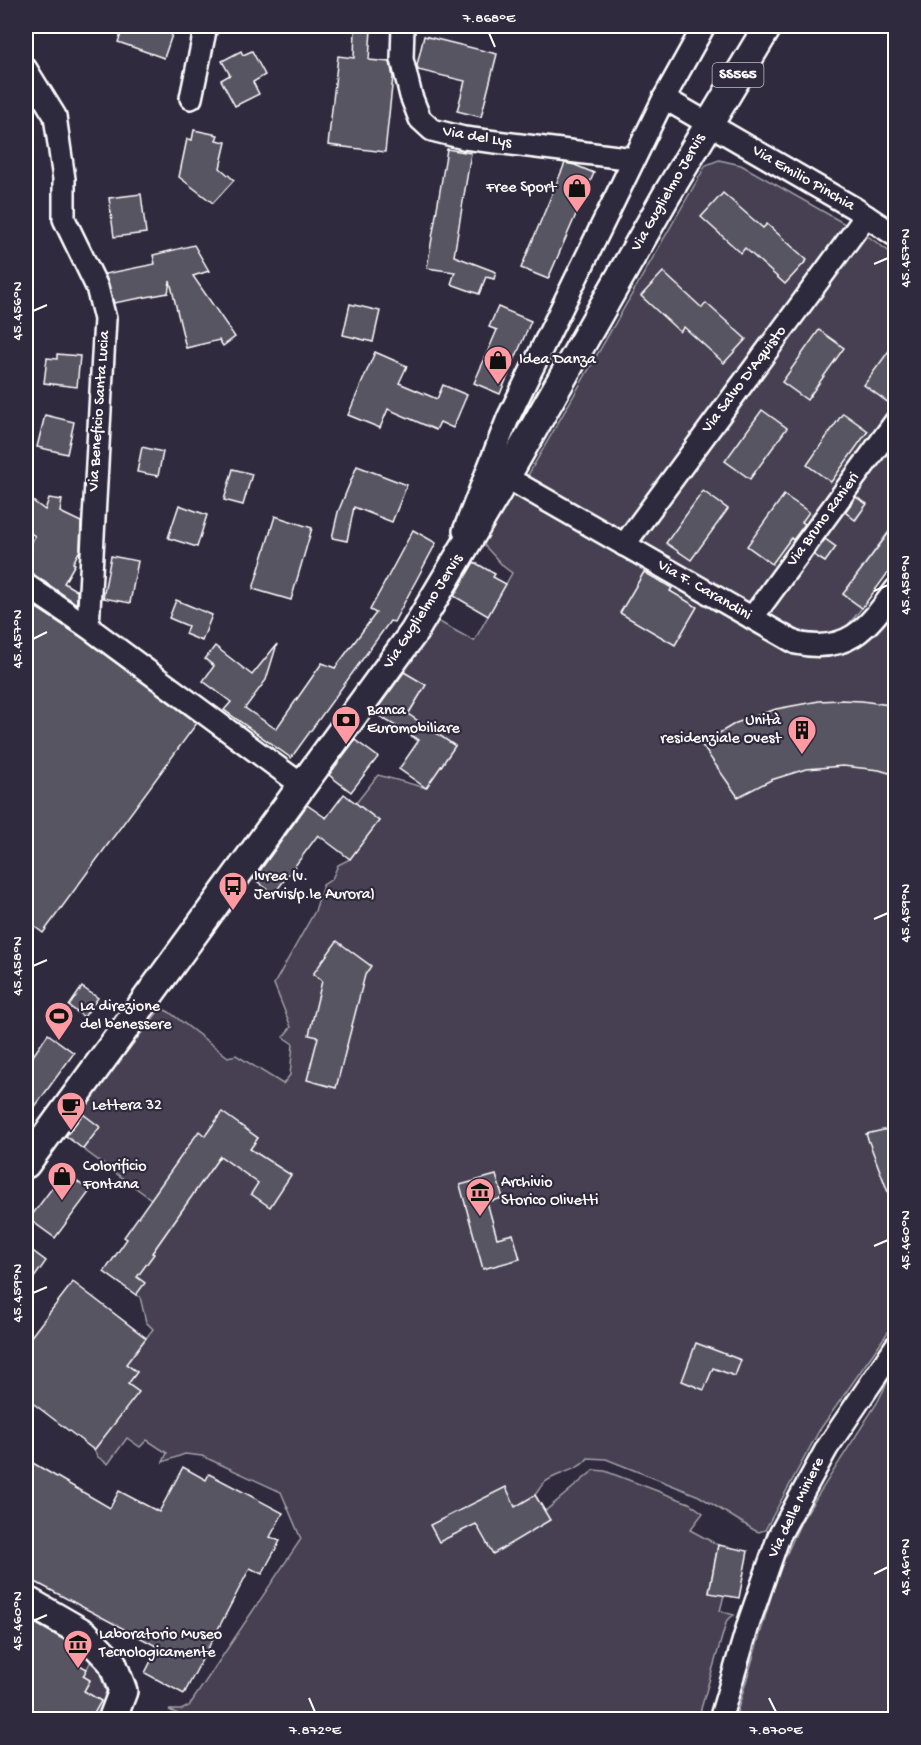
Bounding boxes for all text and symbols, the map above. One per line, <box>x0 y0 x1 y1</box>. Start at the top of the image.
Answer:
text: 7.868°E <box>462 10 516 28</box>
road number: SS565 <box>712 63 764 87</box>
street label: Via del Lys <box>440 122 514 154</box>
street label: Via Guglielmo Jervis <box>627 130 711 256</box>
street label: Via Emilio Pinchia <box>747 141 859 217</box>
shop icon: Free Sport <box>561 172 593 214</box>
place label: Free Sport <box>485 179 557 198</box>
text: 45.457°N <box>897 228 915 288</box>
text: 45.456°N <box>9 281 27 340</box>
street label: Via Salvo D'Aquisto <box>698 323 791 438</box>
street label: Via Beneficio Santa Lucia <box>85 329 115 493</box>
shop icon: Idea Danza <box>482 344 514 386</box>
place label: Idea Danza <box>519 351 597 370</box>
street label: Via Bruno Ranieri <box>783 469 865 572</box>
street label: Via Guglielmo Jervis <box>379 550 469 674</box>
text: 45.458°N <box>897 555 915 615</box>
street label: Via F. Carandini <box>653 556 755 626</box>
text: 45.457°N <box>9 609 27 669</box>
place label: Banca Euromobiliare <box>366 702 461 739</box>
bank icon: Banca Euromobiliare <box>330 704 362 746</box>
place label: Unità residenziale Ovest <box>660 712 782 749</box>
building icon: Unità residenziale Ovest <box>786 714 818 756</box>
place label: Ivrea (v. Jervis/p.le Aurora) <box>254 868 375 905</box>
bus stop icon: Ivrea (v. Jervis/p.le Aurora) <box>217 870 249 912</box>
text: 45.459°N <box>897 883 915 942</box>
text: 45.458°N <box>9 936 27 996</box>
place label: La direzione del benessere <box>80 998 172 1035</box>
sports icon: La direzione del benessere <box>43 1000 75 1042</box>
cafe icon: Lettera 32 <box>55 1090 87 1132</box>
place label: Lettera 32 <box>92 1097 162 1116</box>
place label: Colorificio Fontana <box>82 1158 147 1195</box>
shop icon: Colorificio Fontana <box>46 1160 78 1202</box>
place label: Archivio Storico Olivetti <box>501 1174 598 1211</box>
museum icon: Archivio Storico Olivetti <box>464 1176 496 1218</box>
text: 45.460°N <box>897 1210 915 1270</box>
text: 45.459°N <box>9 1263 27 1322</box>
street label: Via delle Miniere <box>764 1454 830 1562</box>
text: 45.461°N <box>897 1538 915 1596</box>
text: 45.460°N <box>9 1591 27 1651</box>
place label: Laboratorio Museo Tecnologicamente <box>98 1626 222 1663</box>
museum icon: Laboratorio Museo Tecnologicamente <box>62 1628 94 1670</box>
text: 7.872°E <box>288 1722 342 1740</box>
text: 7.870°E <box>748 1722 803 1740</box>

